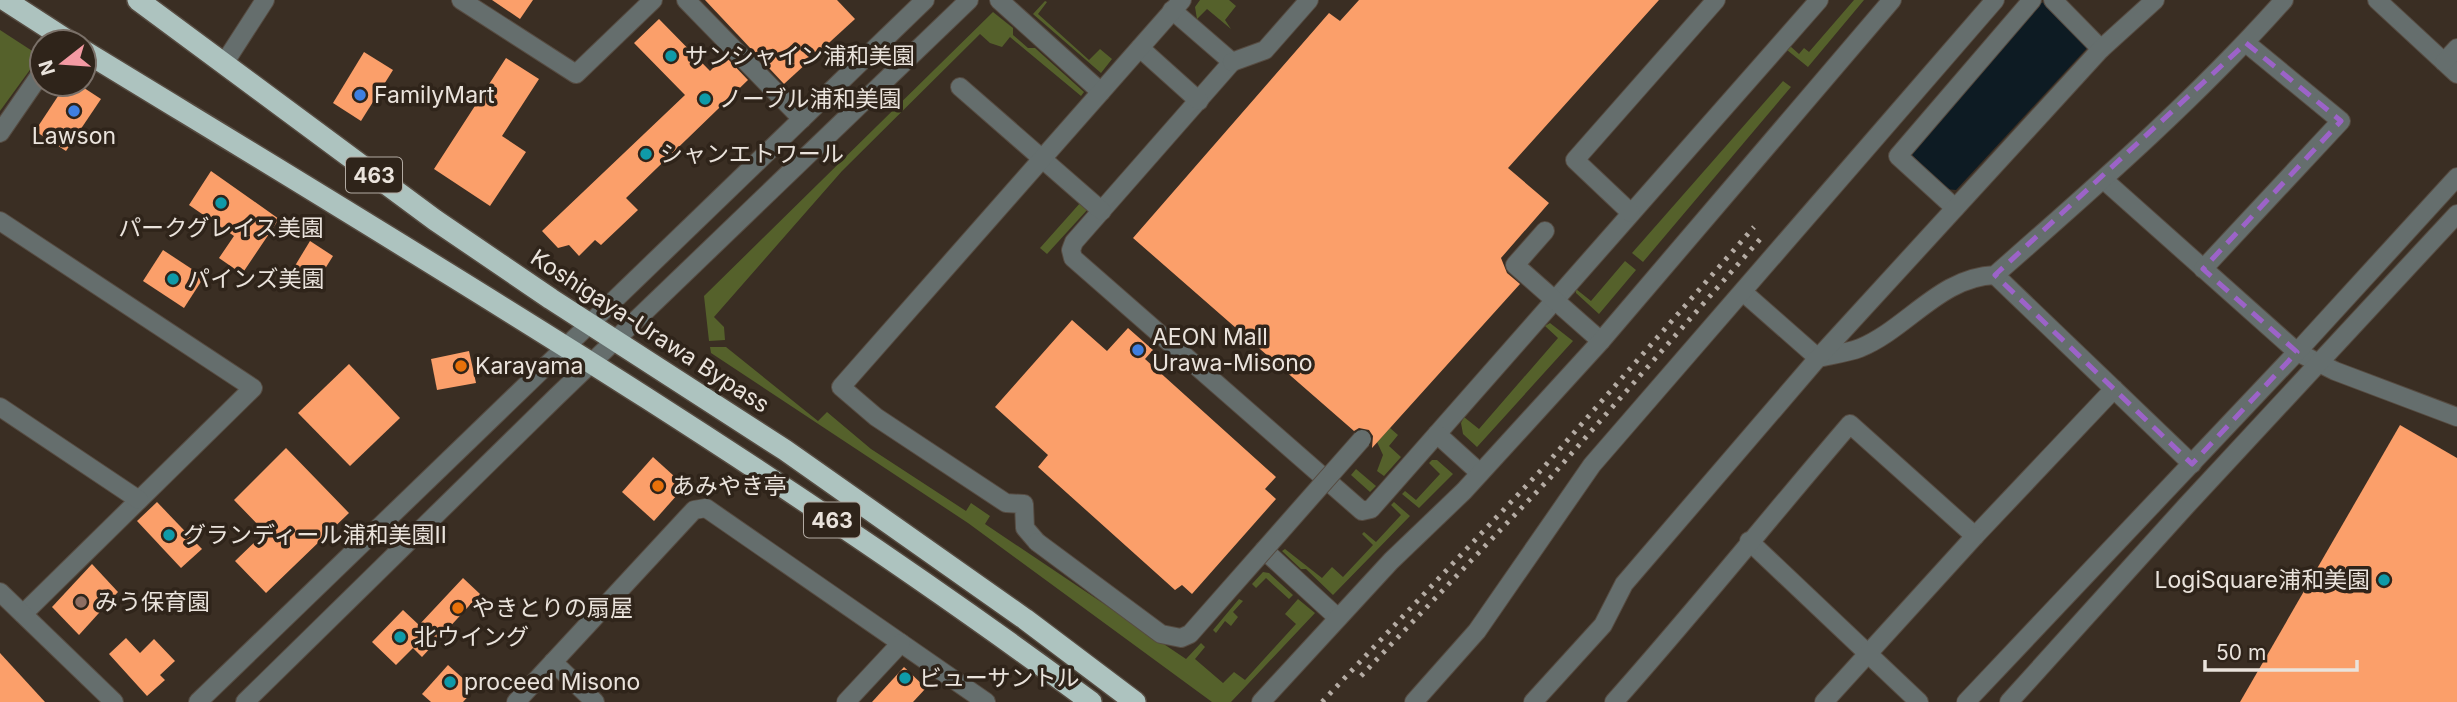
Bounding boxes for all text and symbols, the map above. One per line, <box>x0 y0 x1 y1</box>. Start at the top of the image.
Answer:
north arrow <box>28 28 98 98</box>
place label: サンシャイン浦和美園 <box>685 42 915 70</box>
marker: サンシャイン浦和美園 <box>663 48 679 64</box>
text: N <box>34 58 60 78</box>
place label: FamilyMart <box>374 81 495 109</box>
place label: ノーブル浦和美園 <box>719 85 902 113</box>
marker: FamilyMart <box>352 87 368 103</box>
marker: ノーブル浦和美園 <box>697 91 713 107</box>
marker: Lawson <box>66 103 82 119</box>
place label: Lawson <box>32 122 116 150</box>
place label: シャンエトワール <box>660 140 844 168</box>
marker: シャンエトワール <box>638 146 654 162</box>
road number: 463 <box>346 158 402 192</box>
marker: パークグレイス美園 <box>213 195 229 211</box>
place label: パークグレイス美園 <box>118 214 324 242</box>
street label: Koshigaya-Urawa Bypass <box>525 243 775 419</box>
place label: パインズ美園 <box>187 265 325 293</box>
marker: パインズ美園 <box>165 271 181 287</box>
place label: AEON Mall Urawa-Misono <box>1152 323 1313 377</box>
marker: AEON Mall Urawa-Misono <box>1130 342 1146 358</box>
place label: Karayama <box>475 352 583 380</box>
marker: Karayama <box>453 358 469 374</box>
place label: あみやき亭 <box>672 472 787 500</box>
marker: あみやき亭 <box>650 478 666 494</box>
road number: 463 <box>804 503 860 538</box>
place label: グランディール浦和美園Ⅱ <box>183 521 447 549</box>
marker: グランディール浦和美園Ⅱ <box>161 527 177 543</box>
place label: LogiSquare浦和美園 <box>2154 566 2370 594</box>
marker: LogiSquare浦和美園 <box>2376 572 2392 588</box>
place label: みう保育園 <box>95 588 210 616</box>
marker: みう保育園 <box>73 594 89 610</box>
place label: やきとりの扇屋 <box>472 594 633 622</box>
marker: やきとりの扇屋 <box>450 600 466 616</box>
place label: 北ウイング <box>414 623 529 651</box>
scale bar <box>2205 628 2357 672</box>
marker: 北ウイング <box>392 629 408 645</box>
text: 50 m <box>2216 640 2266 665</box>
place label: ビューサントル <box>919 664 1080 692</box>
place label: proceed Misono <box>464 668 640 696</box>
marker: ビューサントル <box>897 670 913 686</box>
marker: proceed Misono <box>442 674 458 690</box>

